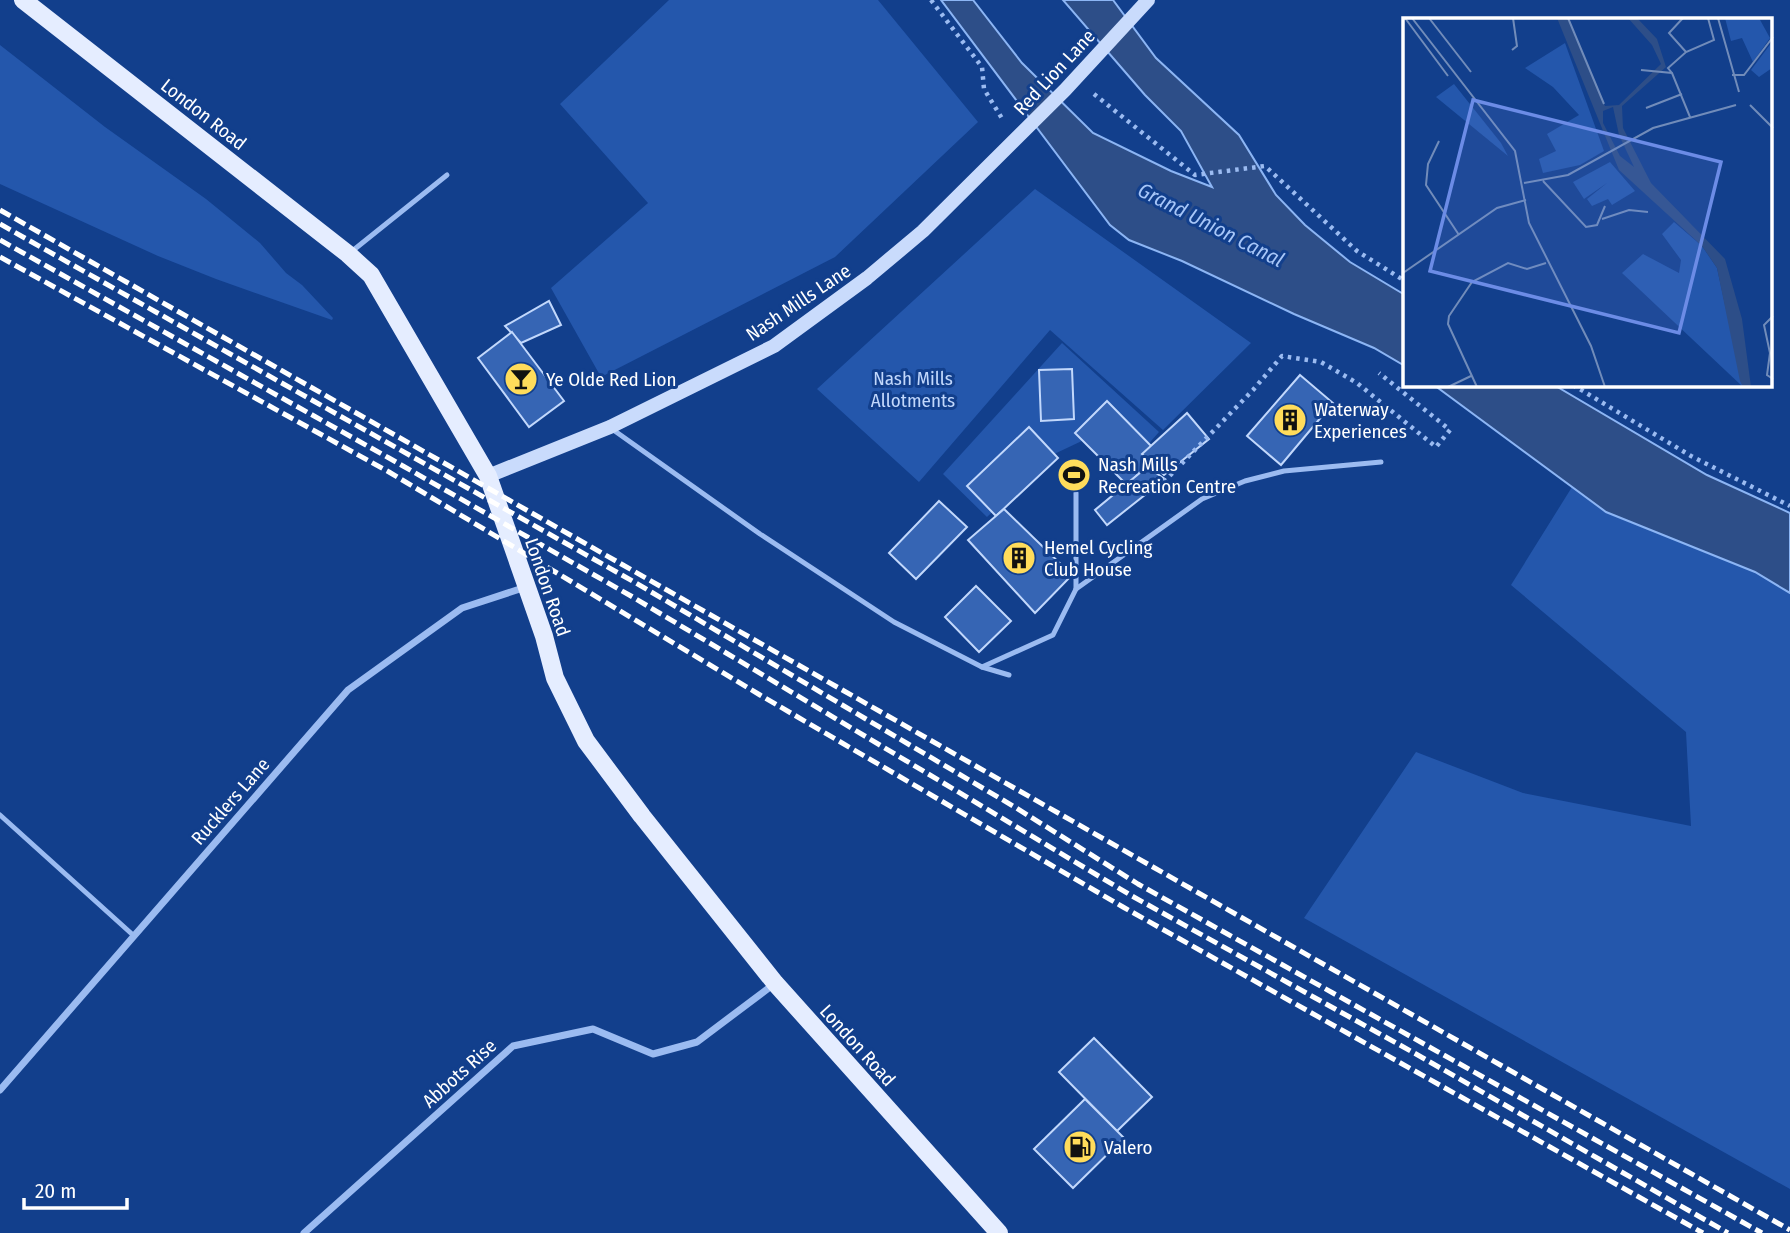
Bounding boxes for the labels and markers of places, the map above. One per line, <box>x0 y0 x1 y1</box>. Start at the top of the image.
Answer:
bar icon: Ye Olde Red Lion <box>502 360 540 398</box>
place label: Ye Olde Red Lion <box>546 368 676 391</box>
place label: Waterway Experiences <box>1314 398 1407 443</box>
building icon: Waterway Experiences <box>1271 401 1309 439</box>
place label: Nash Mills Recreation Centre <box>1098 453 1236 498</box>
sports icon: Nash Mills Recreation Centre <box>1055 456 1093 494</box>
place label: Hemel Cycling Club House <box>1044 536 1152 581</box>
building icon: Hemel Cycling Club House <box>1000 539 1038 577</box>
fuel station icon: Valero <box>1061 1128 1099 1166</box>
place label: Valero <box>1104 1136 1152 1159</box>

